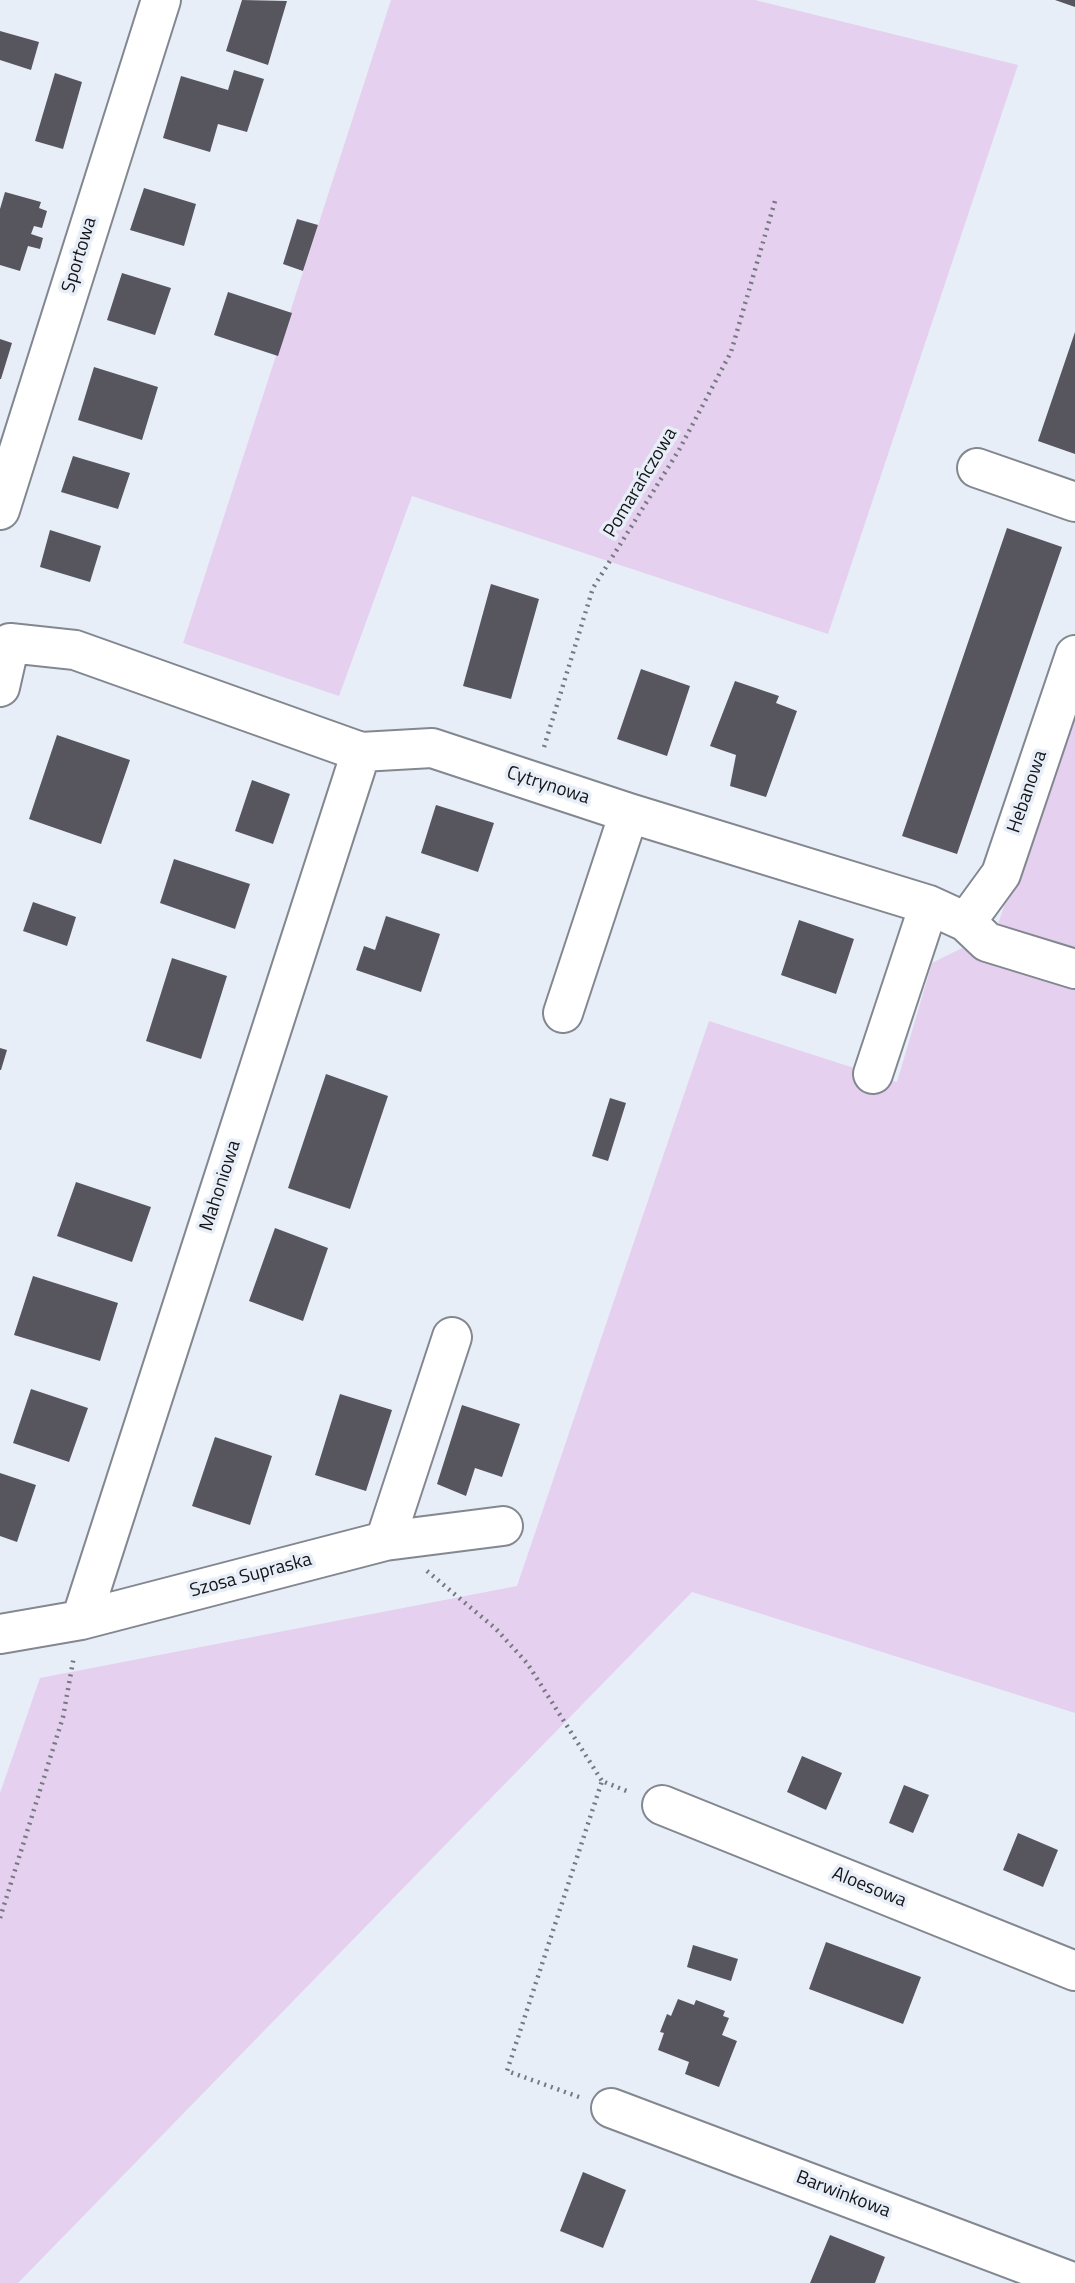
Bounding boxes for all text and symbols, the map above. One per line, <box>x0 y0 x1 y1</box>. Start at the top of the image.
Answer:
street label: Sportowa <box>58 215 102 295</box>
street label: Pomarańczowa <box>599 424 683 542</box>
street label: Hebanowa <box>1003 748 1053 836</box>
street label: Cytrynowa <box>504 762 592 810</box>
street label: Mahoniowa <box>196 1138 246 1234</box>
street label: Szosa Supraska <box>188 1549 314 1603</box>
street label: Aloesowa <box>829 1863 909 1913</box>
street label: Barwinkowa <box>793 2167 893 2223</box>

